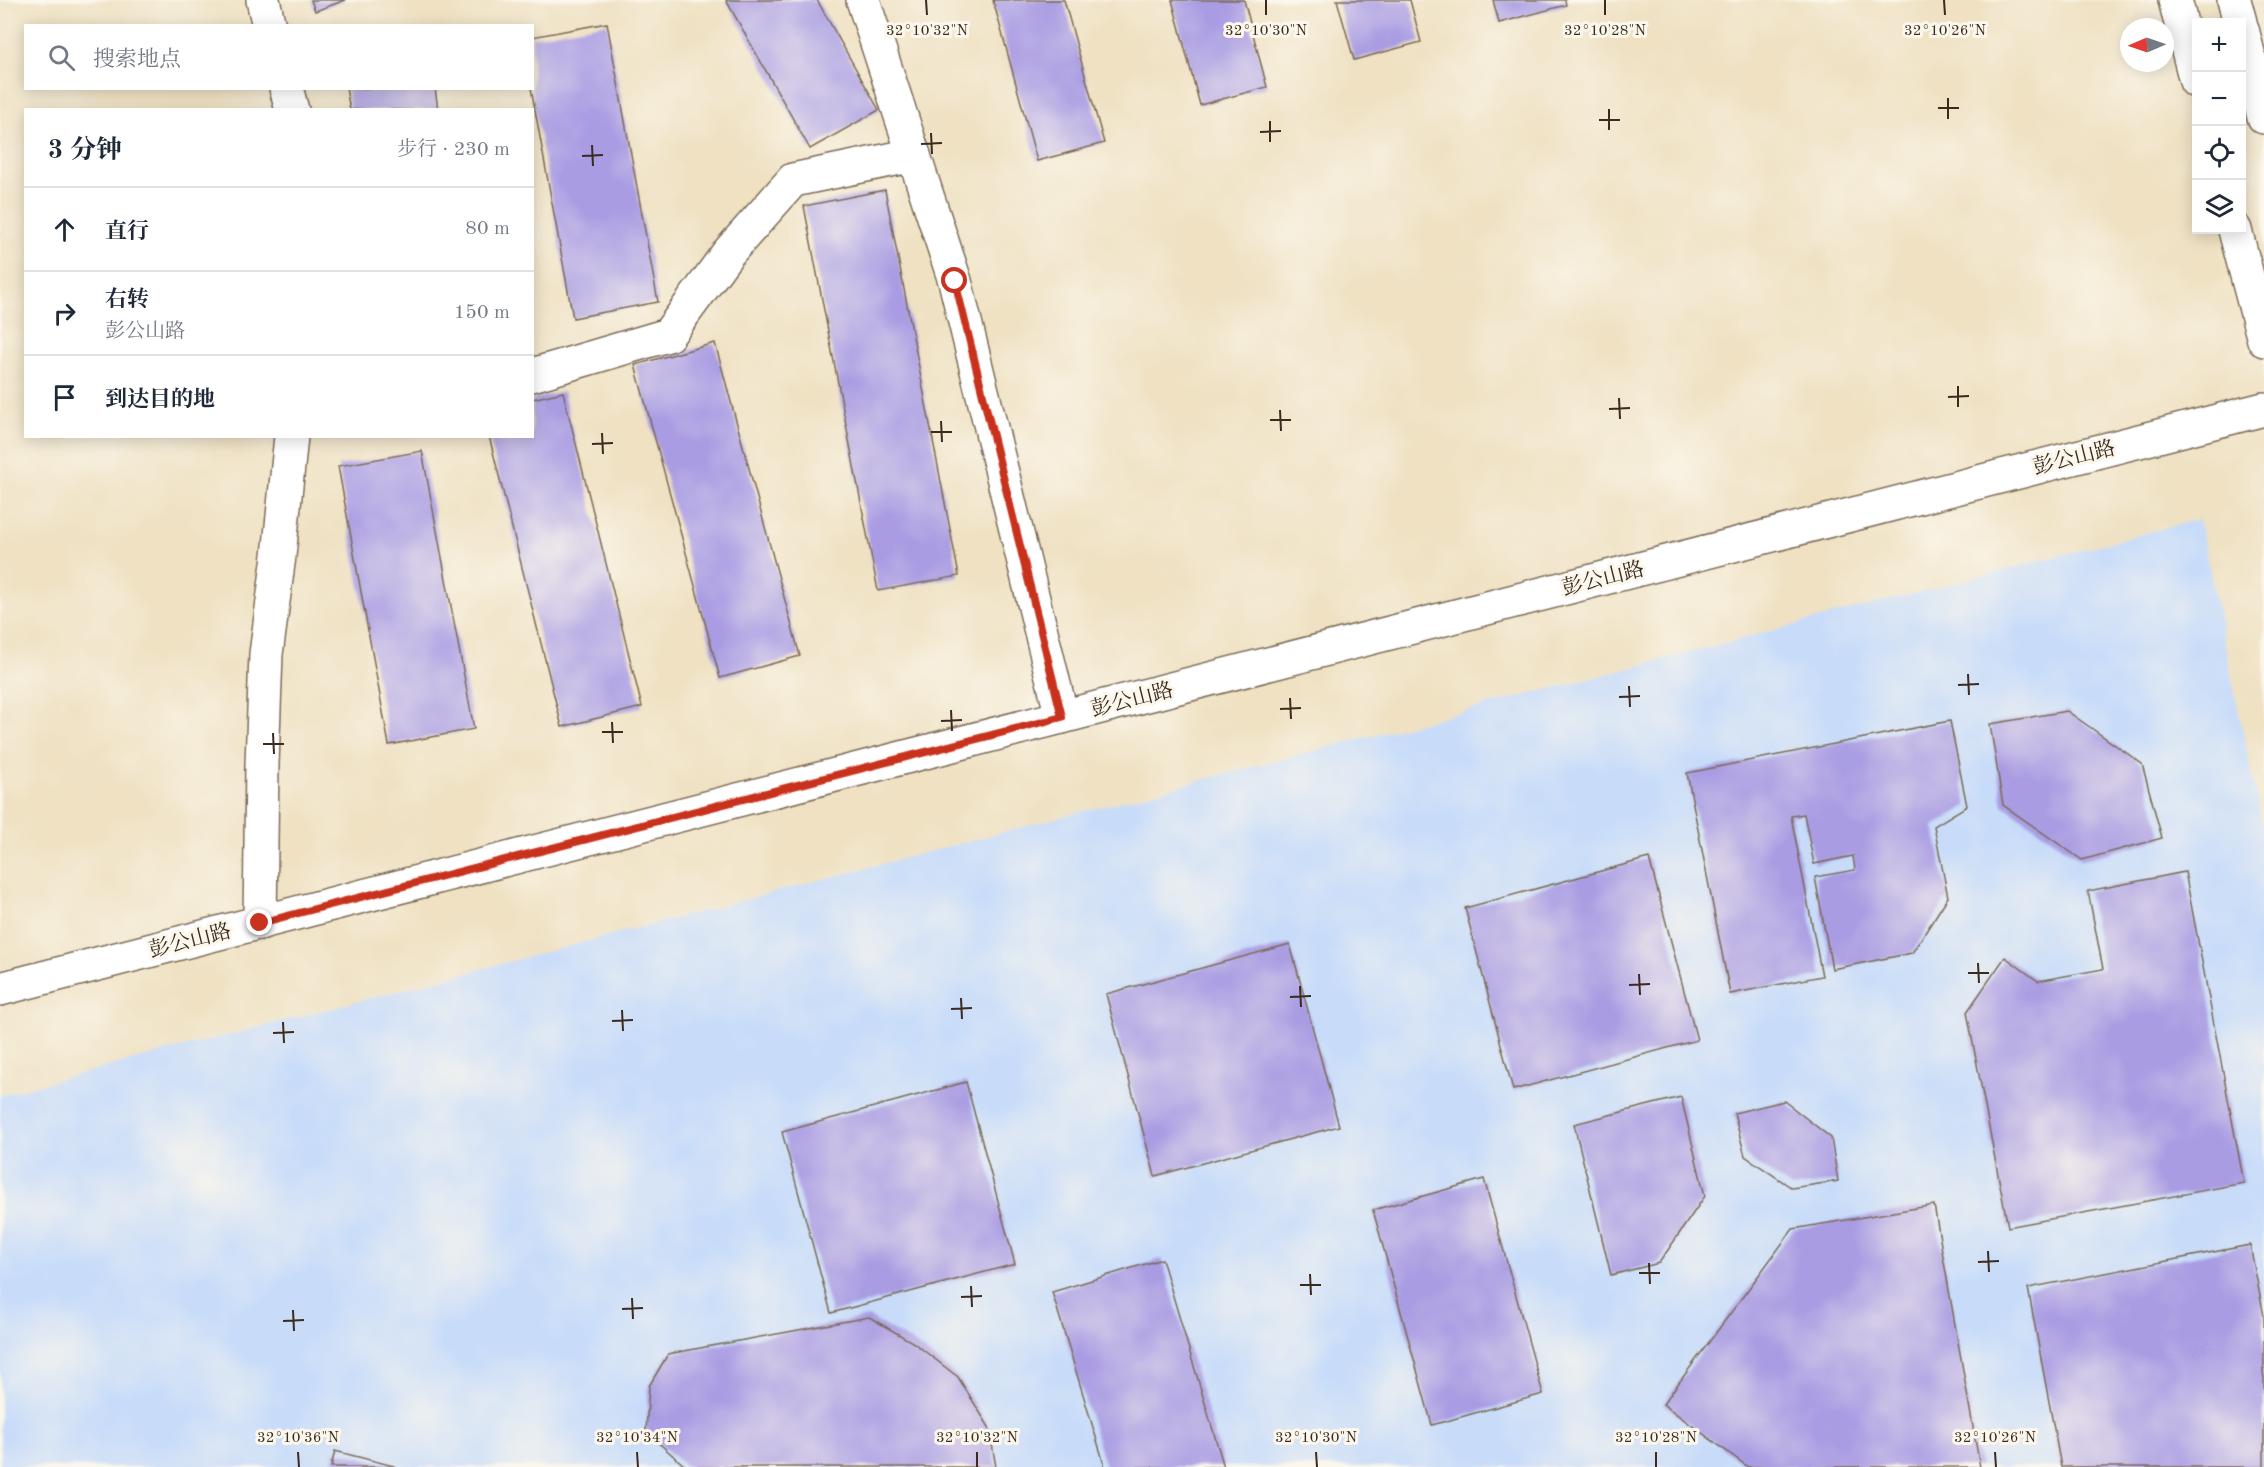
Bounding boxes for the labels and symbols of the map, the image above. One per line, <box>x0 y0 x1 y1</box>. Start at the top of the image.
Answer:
north arrow <box>2120 18 2174 72</box>
text: 32°10'32"N <box>886 24 968 39</box>
text: 32°10'30"N <box>1225 24 1307 39</box>
text: 32°10'28"N <box>1564 24 1646 39</box>
text: 32°10'26"N <box>1904 24 1986 39</box>
route start <box>941 267 967 293</box>
street label: 彭公山路 <box>2031 436 2118 479</box>
street label: 彭公山路 <box>1560 557 1647 600</box>
street label: 彭公山路 <box>1089 678 1176 721</box>
route end <box>246 909 272 935</box>
street label: 彭公山路 <box>147 919 234 962</box>
text: 32°10'36"N <box>257 1431 339 1446</box>
text: 32°10'34"N <box>596 1431 678 1446</box>
text: 32°10'32"N <box>936 1431 1018 1446</box>
text: 32°10'30"N <box>1275 1431 1357 1446</box>
text: 32°10'28"N <box>1615 1431 1697 1446</box>
text: 32°10'26"N <box>1954 1431 2036 1446</box>

